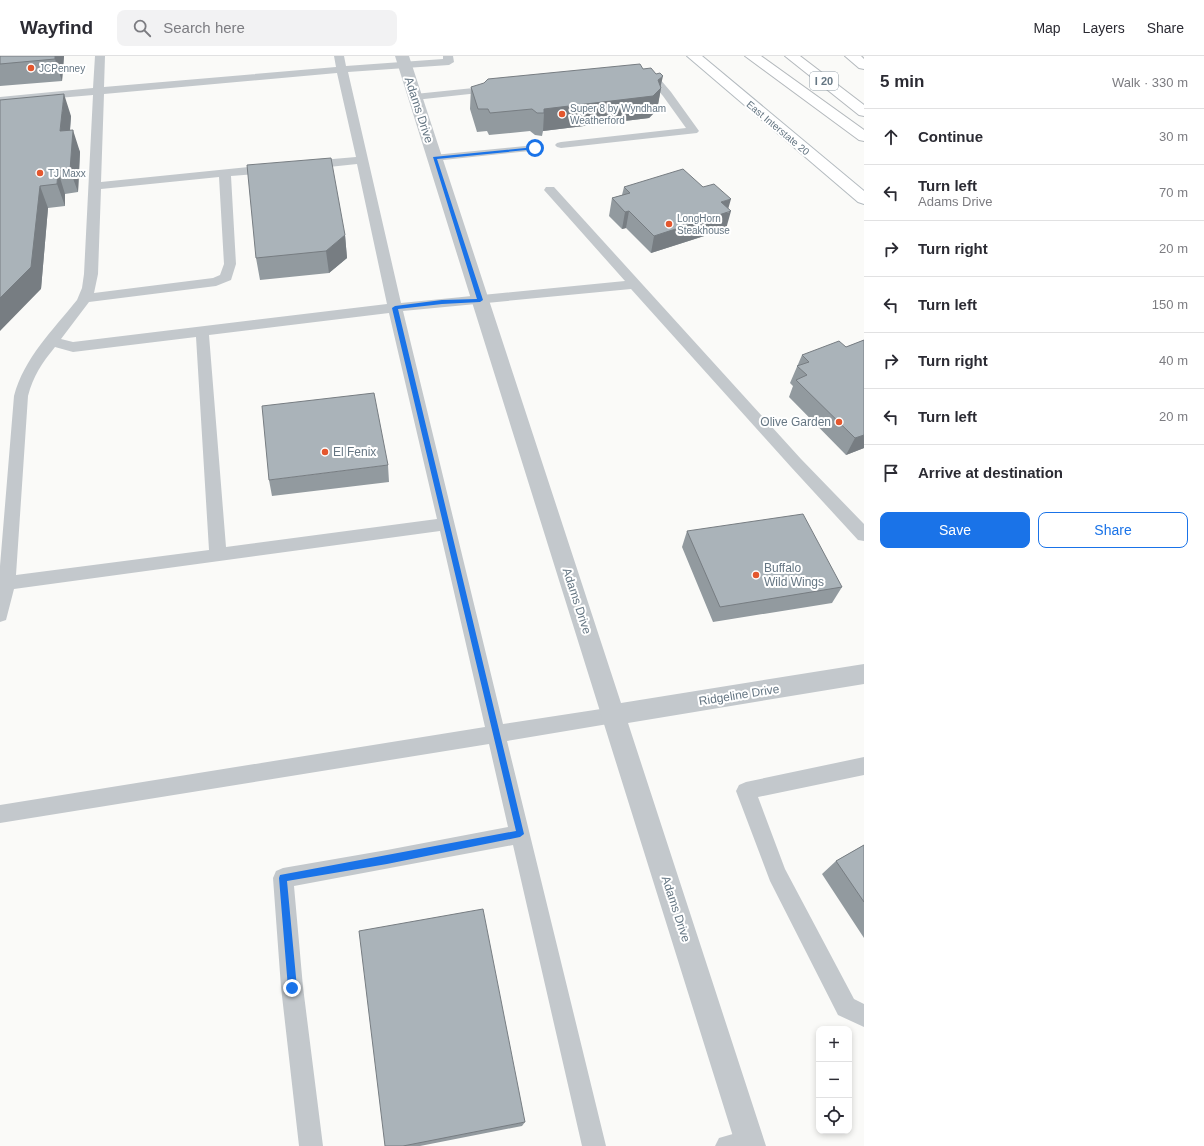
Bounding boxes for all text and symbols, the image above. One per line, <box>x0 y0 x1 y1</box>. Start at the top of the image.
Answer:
search box <box>117 10 397 46</box>
text: Wayfind <box>20 17 93 38</box>
icon: search <box>131 17 153 39</box>
text: Search here <box>163 19 245 36</box>
text: Map <box>1033 20 1061 36</box>
text: Layers <box>1083 20 1125 36</box>
text: Share <box>1147 20 1184 36</box>
marker: JCPenney <box>26 63 36 73</box>
place label: JCPenney <box>39 63 85 74</box>
road number: I 20 <box>810 72 838 90</box>
text: 5 min <box>880 72 924 91</box>
street label: Adams Drive <box>402 75 436 145</box>
text: Walk · 330 m <box>1112 75 1188 90</box>
street label: East Interstate 20 <box>744 99 812 158</box>
place label: Super 8 by Wyndham Weatherford <box>570 103 666 126</box>
marker: Super 8 by Wyndham Weatherford <box>557 109 567 119</box>
icon: ahead <box>880 126 902 148</box>
text: Continue <box>918 128 983 145</box>
text: 30 m <box>1159 129 1188 144</box>
route start <box>526 139 544 157</box>
marker: TJ Maxx <box>35 168 45 178</box>
place label: TJ Maxx <box>48 168 86 179</box>
text: Turn left <box>918 177 977 194</box>
icon: left <box>880 182 902 204</box>
text: 70 m <box>1159 185 1188 200</box>
text: Adams Drive <box>918 194 992 209</box>
place label: LongHorn Steakhouse <box>677 213 730 236</box>
marker: LongHorn Steakhouse <box>664 219 674 229</box>
icon: right <box>880 238 902 260</box>
text: Turn right <box>918 240 988 257</box>
text: 20 m <box>1159 241 1188 256</box>
icon: left <box>880 294 902 316</box>
text: Turn left <box>918 296 977 313</box>
text: 150 m <box>1152 297 1188 312</box>
icon: right <box>880 350 902 372</box>
text: Turn right <box>918 352 988 369</box>
text: 40 m <box>1159 353 1188 368</box>
icon: left <box>880 406 902 428</box>
text: Turn left <box>918 408 977 425</box>
text: 20 m <box>1159 409 1188 424</box>
place label: Olive Garden <box>760 415 831 429</box>
marker: Olive Garden <box>834 417 844 427</box>
place label: El Fenix <box>333 445 376 459</box>
marker: El Fenix <box>320 447 330 457</box>
icon: arrive <box>880 462 902 484</box>
text: Arrive at destination <box>918 464 1063 481</box>
button: Save <box>880 512 1030 548</box>
button: Share <box>1038 512 1188 548</box>
place label: Buffalo Wild Wings <box>764 561 824 589</box>
street label: Adams Drive <box>560 566 594 636</box>
marker: Buffalo Wild Wings <box>751 570 761 580</box>
street label: Ridgeline Drive <box>698 682 781 708</box>
street label: Adams Drive <box>659 874 693 944</box>
route end <box>283 979 301 997</box>
map controls <box>816 1026 852 1134</box>
button: + <box>816 1026 852 1062</box>
button: − <box>816 1062 852 1098</box>
button: locate <box>816 1098 852 1134</box>

